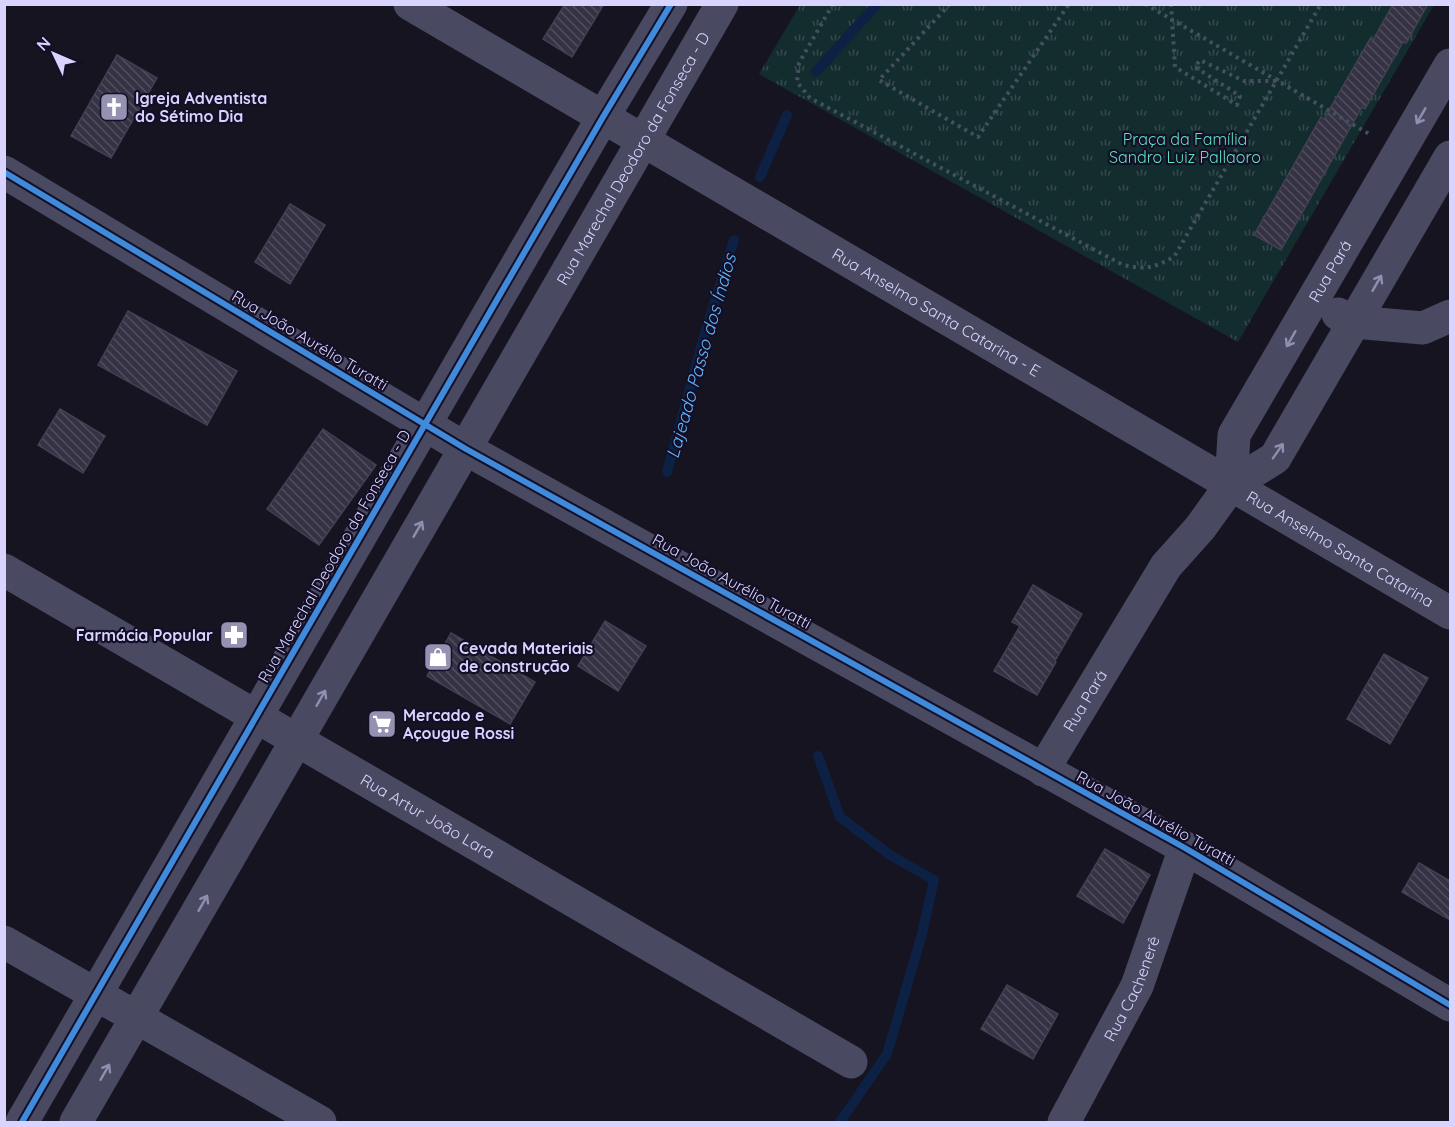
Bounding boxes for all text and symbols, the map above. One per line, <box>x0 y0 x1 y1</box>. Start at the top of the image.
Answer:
north arrow <box>24 24 84 84</box>
street label: Rua Marechal Deodoro da Fonseca - D <box>552 28 714 288</box>
text: N <box>32 32 54 55</box>
place label: Igreja Adventista do Sétimo Dia <box>135 88 267 126</box>
church icon: Igreja Adventista do Sétimo Dia <box>98 91 130 123</box>
one-way arrow <box>1415 107 1427 124</box>
park label: Praça da Família Sandro Luiz Pallaoro <box>1109 129 1261 167</box>
street label: Rua Pará <box>1304 236 1356 306</box>
street label: Rua Anselmo Santa Catarina - E <box>829 244 1044 381</box>
water label: Lajeado Passo dos Índios <box>661 250 742 461</box>
one-way arrow <box>1371 275 1383 292</box>
street label: Rua João Aurélio Turatti <box>228 286 392 394</box>
one-way arrow <box>1285 330 1297 347</box>
street label: Rua Marechal Deodoro da Fonseca - D <box>253 426 415 686</box>
one-way arrow <box>1272 444 1284 460</box>
street label: Rua Anselmo Santa Catarina <box>1243 486 1437 611</box>
one-way arrow <box>413 521 425 538</box>
street label: Rua João Aurélio Turatti <box>649 529 815 633</box>
pharmacy icon: Farmácia Popular <box>218 619 250 651</box>
place label: Farmácia Popular <box>76 625 213 645</box>
place label: Cevada Materiais de construção <box>459 638 594 676</box>
shop icon: Cevada Materiais de construção <box>422 641 454 673</box>
street label: Rua Pará <box>1059 666 1111 735</box>
one-way arrow <box>315 690 327 707</box>
place label: Mercado e Açougue Rossi <box>403 705 514 743</box>
supermarket icon: Mercado e Açougue Rossi <box>366 708 398 740</box>
street label: Rua João Aurélio Turatti <box>1073 766 1239 870</box>
street label: Rua Artur João Lara <box>357 769 498 863</box>
one-way arrow <box>197 895 209 912</box>
street label: Rua Cachenerê <box>1099 933 1164 1045</box>
one-way arrow <box>99 1064 111 1081</box>

